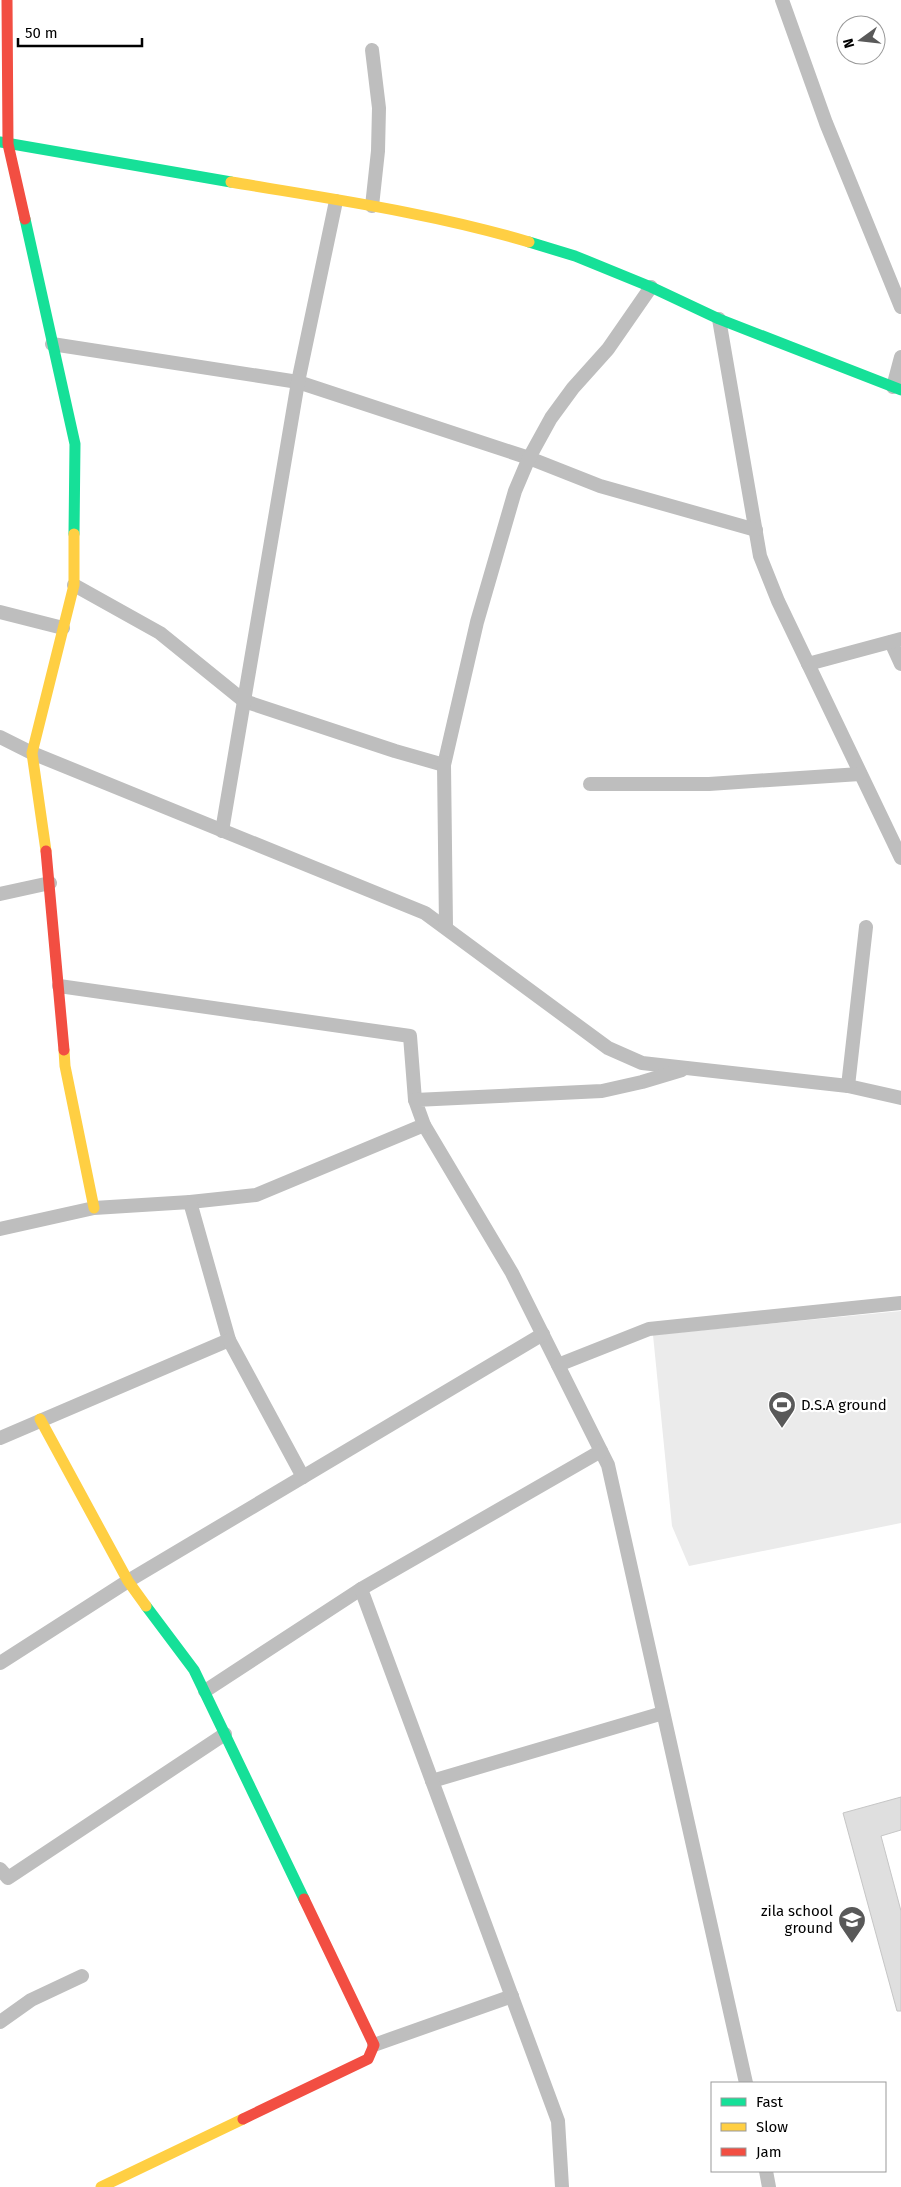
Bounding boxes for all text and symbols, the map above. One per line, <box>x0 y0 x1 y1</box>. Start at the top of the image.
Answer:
scale bar <box>18 15 141 47</box>
north arrow <box>836 15 886 65</box>
text: 50 m <box>25 24 58 42</box>
text: N <box>840 37 858 50</box>
sports icon: D.S.A ground <box>767 1390 797 1429</box>
place label: D.S.A ground <box>801 1396 887 1414</box>
place label: zila school ground <box>761 1902 834 1937</box>
school or university icon: zila school ground <box>837 1905 867 1944</box>
legend <box>711 2082 886 2172</box>
text: Fast <box>756 2093 783 2111</box>
text: Slow <box>756 2118 788 2136</box>
text: Jam <box>756 2143 782 2161</box>

